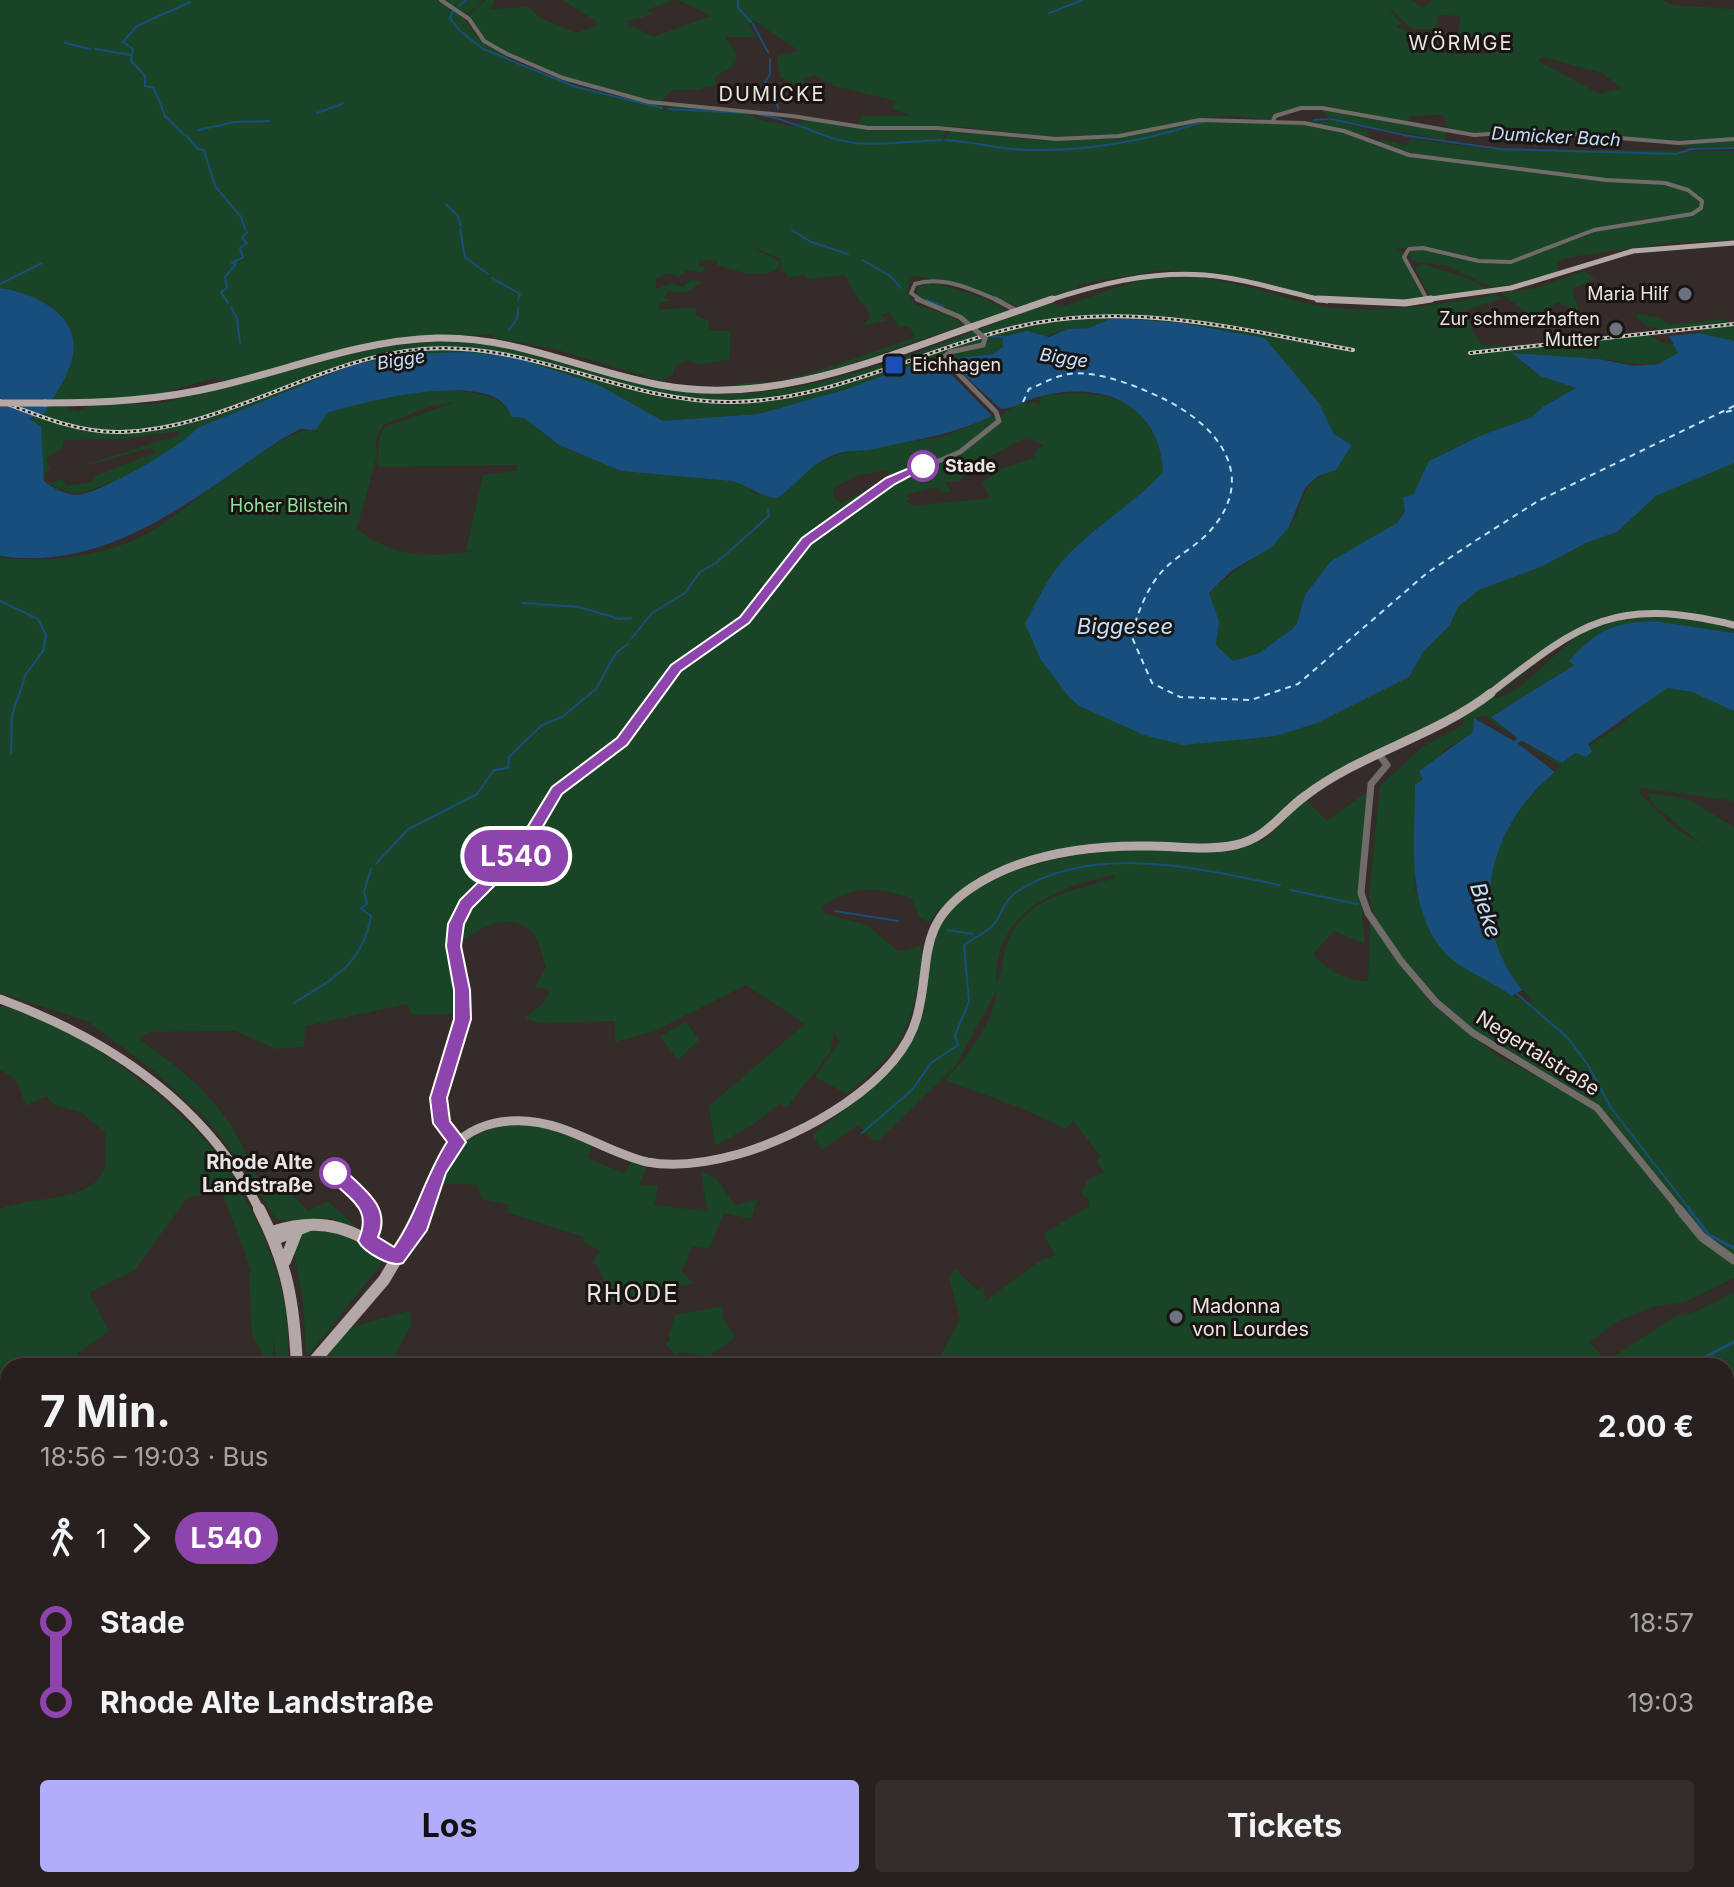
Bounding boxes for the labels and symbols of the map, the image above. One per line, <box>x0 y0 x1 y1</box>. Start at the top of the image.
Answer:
district label: WÖRMGE <box>1409 31 1513 55</box>
district label: DUMICKE <box>719 82 825 106</box>
water label: Dumicker Bach <box>1491 123 1621 150</box>
place label: Maria Hilf <box>1587 283 1669 304</box>
marker: Maria Hilf <box>1676 285 1694 303</box>
place label: Zur schmerzhaften Mutter <box>1439 308 1600 350</box>
marker: Zur schmerzhaften Mutter <box>1607 320 1625 338</box>
water label: Bigge <box>1038 343 1090 372</box>
water label: Bigge <box>375 345 427 374</box>
marker: Eichhagen <box>883 354 905 376</box>
place label: Eichhagen <box>912 354 1001 375</box>
marker: Stade <box>908 451 938 481</box>
place label: Stade <box>945 455 996 476</box>
park label: Hoher Bilstein <box>230 495 348 516</box>
water label: Biggesee <box>1077 613 1173 639</box>
line badge: L540 <box>460 830 572 882</box>
water label: Bieke <box>1465 879 1507 941</box>
street label: Negertalstraße <box>1472 1005 1604 1101</box>
place label: Rhode Alte Landstraße <box>202 1150 313 1197</box>
marker: Rhode Alte Landstraße <box>320 1158 350 1188</box>
district label: RHODE <box>586 1279 680 1308</box>
place label: Madonna von Lourdes <box>1192 1294 1309 1341</box>
marker: Madonna von Lourdes <box>1167 1308 1185 1326</box>

